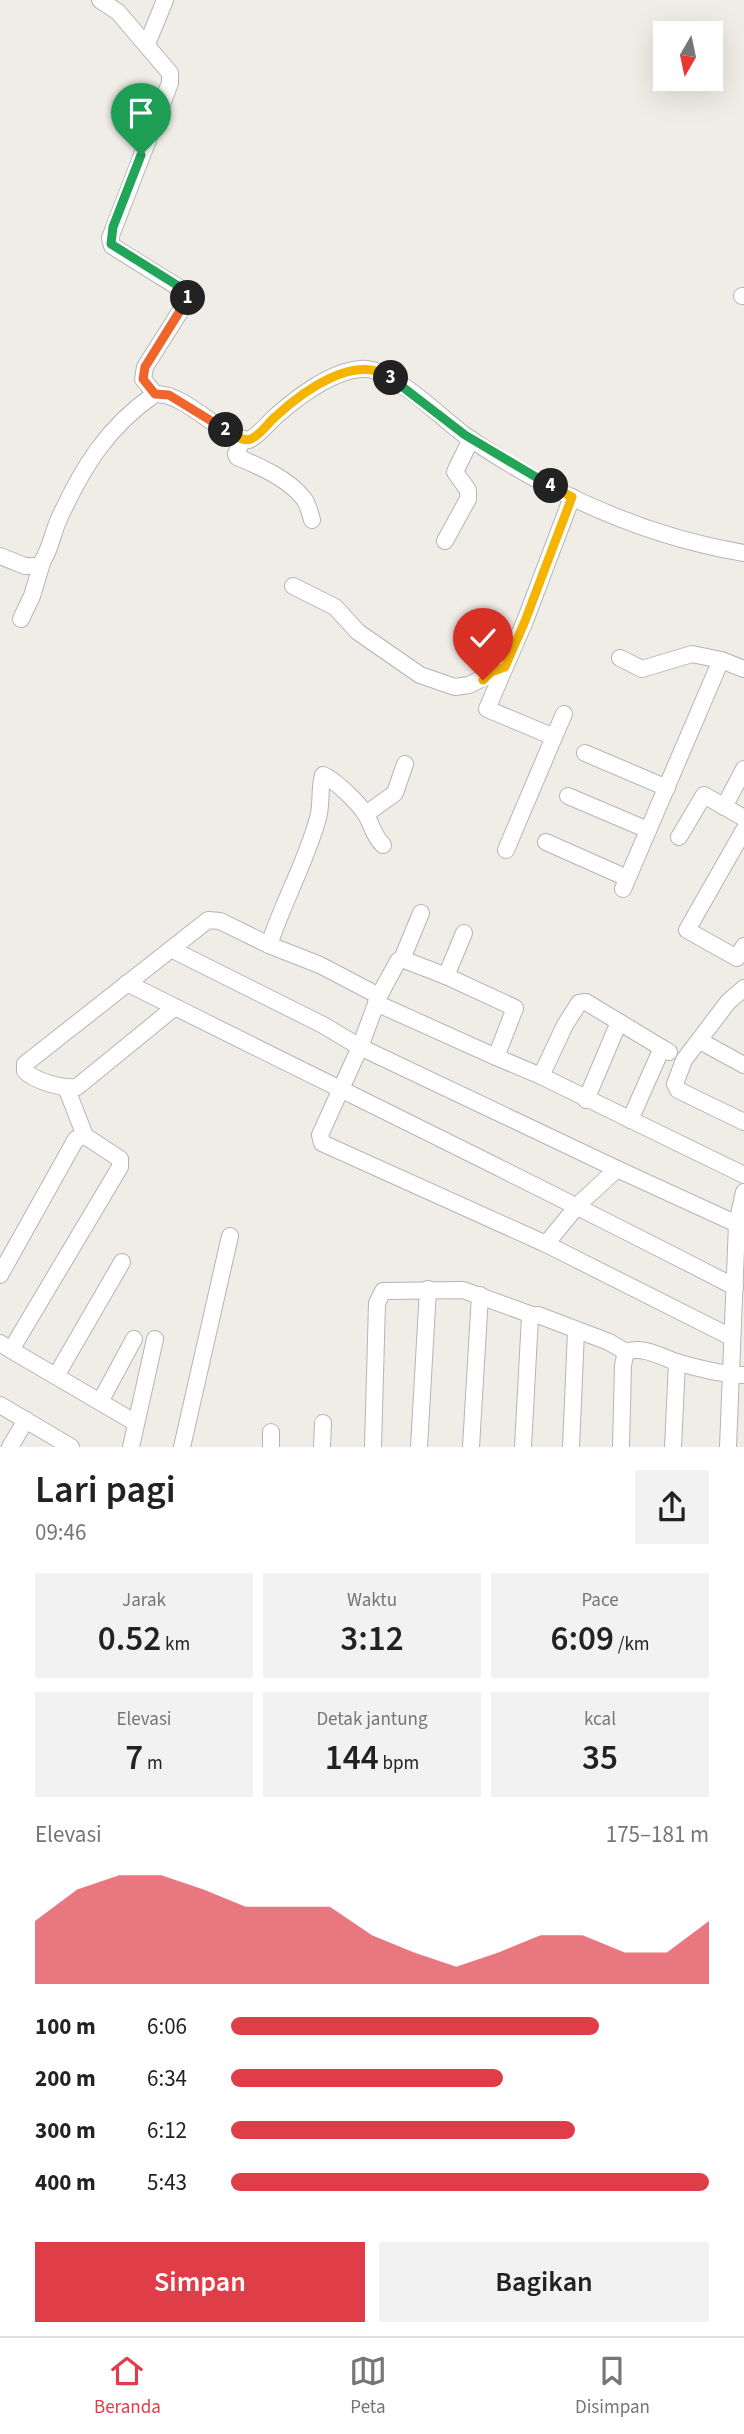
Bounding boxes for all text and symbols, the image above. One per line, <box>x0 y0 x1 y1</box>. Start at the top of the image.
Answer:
north arrow <box>653 21 723 91</box>
map controls <box>653 21 723 91</box>
pin <box>111 83 171 155</box>
icon: arrive <box>122 94 160 132</box>
pin: 1 <box>170 280 206 316</box>
text: 1 <box>182 284 193 311</box>
pin: 3 <box>374 360 408 396</box>
text: 3 <box>385 364 396 391</box>
pin: 2 <box>208 412 244 448</box>
text: 2 <box>220 416 231 443</box>
pin: 4 <box>534 468 568 504</box>
text: 4 <box>545 472 556 499</box>
pin <box>453 608 513 680</box>
icon: check <box>464 619 502 657</box>
text: Lari pagi <box>35 1463 176 1517</box>
button: share <box>635 1470 709 1544</box>
text: 09:46 <box>35 1516 86 1549</box>
text: Jarak <box>122 1587 166 1614</box>
text: Waktu <box>347 1587 397 1614</box>
text: Pace <box>581 1587 619 1614</box>
text: 0.52 <box>98 1614 161 1664</box>
text: 3:12 <box>340 1614 404 1664</box>
text: 6:09 <box>550 1614 614 1664</box>
text: km <box>161 1631 190 1658</box>
text: /km <box>614 1631 650 1658</box>
text: Elevasi <box>116 1706 172 1733</box>
text: Detak jantung <box>316 1706 428 1733</box>
text: kcal <box>584 1706 616 1733</box>
text: 7 <box>125 1733 143 1783</box>
text: 144 <box>325 1733 379 1783</box>
text: 35 <box>582 1733 618 1783</box>
text: m <box>143 1750 163 1777</box>
text: bpm <box>379 1750 419 1777</box>
text: Elevasi <box>35 1818 102 1851</box>
text: 175–181 m <box>606 1818 709 1851</box>
text: 100 m <box>35 2010 96 2043</box>
text: 6:06 <box>147 2010 187 2043</box>
text: 200 m <box>35 2062 96 2095</box>
text: 6:34 <box>147 2062 187 2095</box>
text: 300 m <box>35 2114 96 2147</box>
text: 6:12 <box>147 2114 187 2147</box>
text: 400 m <box>35 2166 96 2199</box>
text: 5:43 <box>147 2166 187 2199</box>
button: Simpan <box>35 2242 365 2322</box>
button: Bagikan <box>379 2242 709 2322</box>
tab: Beranda <box>94 2352 161 2421</box>
tab: Peta <box>349 2352 387 2421</box>
tab: Disimpan <box>575 2352 650 2421</box>

